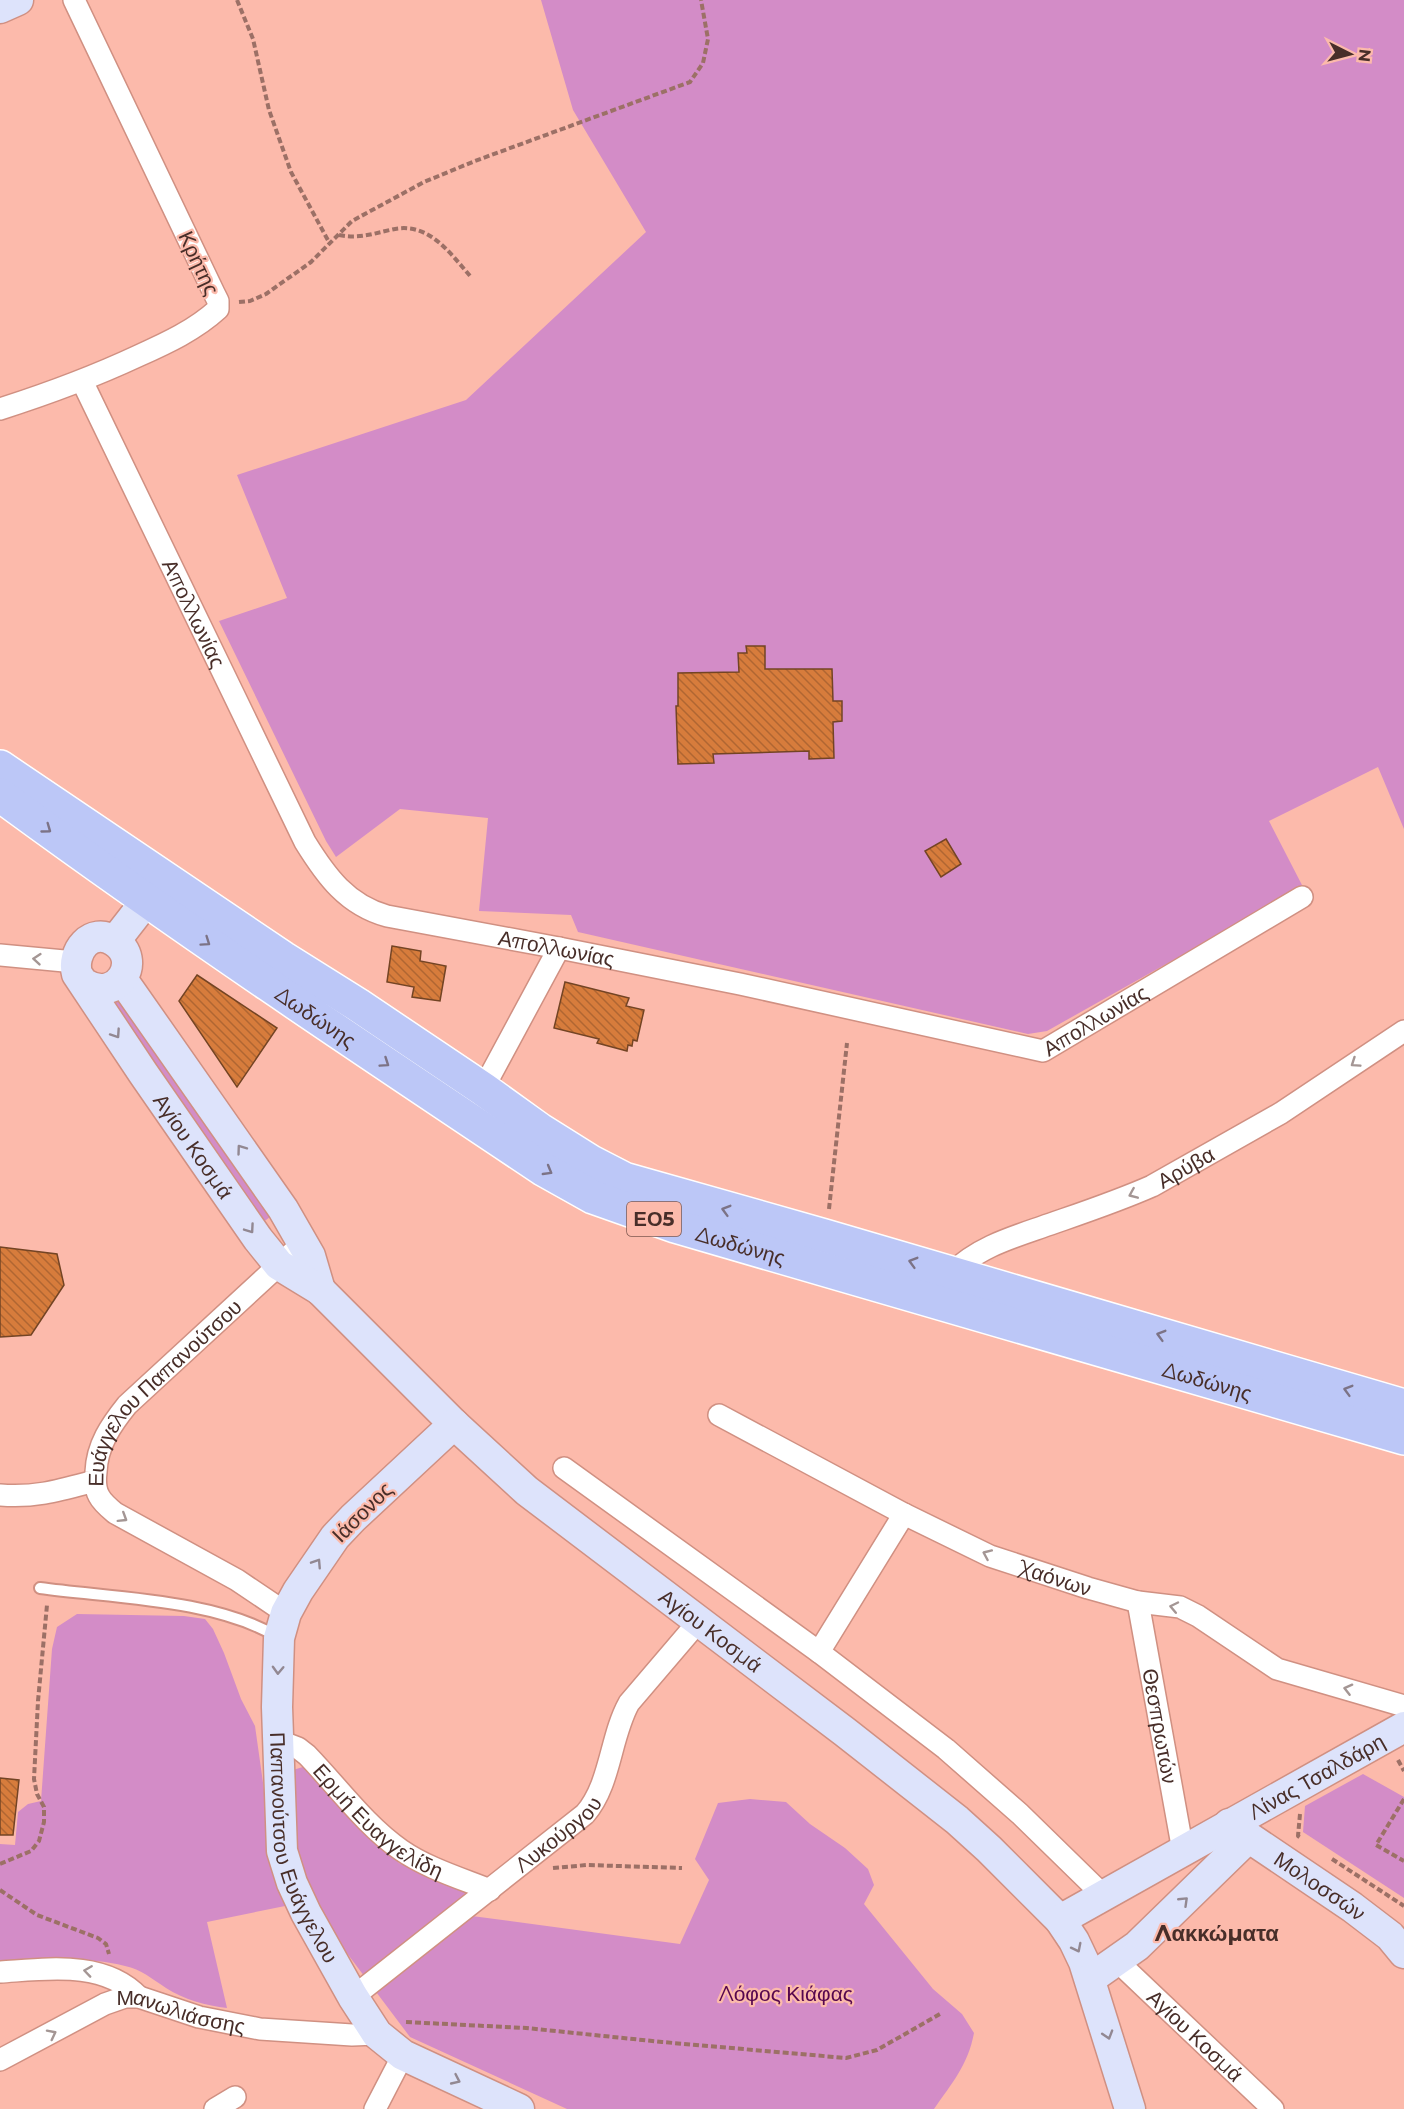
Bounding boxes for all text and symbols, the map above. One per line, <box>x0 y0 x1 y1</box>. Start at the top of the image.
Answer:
north arrow <box>1320 24 1380 84</box>
text: N <box>1354 48 1375 63</box>
street label: Κρήτης <box>173 227 225 299</box>
street label: Απολλωνίας <box>158 555 231 672</box>
one-way arrow <box>41 822 52 833</box>
street label: Απολλωνίας <box>497 925 617 971</box>
one-way arrow <box>200 935 211 946</box>
one-way arrow <box>33 953 42 966</box>
street label: Απολλωνίας <box>1038 979 1152 1061</box>
street label: Δωδώνης <box>271 981 361 1053</box>
one-way arrow <box>109 1027 120 1038</box>
one-way arrow <box>379 1056 390 1067</box>
one-way arrow <box>1351 1056 1362 1067</box>
street label: Αγίου Κοσμά <box>148 1089 239 1203</box>
street label: Αρύβα <box>1153 1141 1219 1193</box>
one-way arrow <box>237 1145 248 1156</box>
one-way arrow <box>541 1164 552 1175</box>
one-way arrow <box>1129 1187 1140 1199</box>
road number: ΕΟ5 <box>627 1202 681 1236</box>
one-way arrow <box>721 1204 731 1217</box>
street label: Δωδώνης <box>693 1220 788 1270</box>
one-way arrow <box>243 1222 254 1233</box>
one-way arrow <box>908 1257 919 1269</box>
street label: Ευάγγελου Παπανούτσου <box>83 1294 246 1487</box>
one-way arrow <box>1156 1330 1167 1342</box>
street label: Δωδώνης <box>1160 1356 1255 1406</box>
one-way arrow <box>1343 1385 1354 1397</box>
street label: Ιάσονος <box>327 1477 397 1547</box>
one-way arrow <box>117 1510 128 1521</box>
one-way arrow <box>982 1549 993 1561</box>
street label: Χαόνων <box>1015 1553 1095 1601</box>
one-way arrow <box>309 1559 321 1569</box>
street label: Αγίου Κοσμά <box>655 1584 767 1677</box>
one-way arrow <box>1169 1601 1179 1614</box>
one-way arrow <box>272 1666 285 1675</box>
street label: Θεσπρωτών <box>1138 1666 1183 1786</box>
one-way arrow <box>1343 1684 1353 1697</box>
street label: Λίνας Τσαλδάρη <box>1244 1728 1389 1824</box>
street label: Παπανούτσου Ευάγγελου <box>265 1732 344 1967</box>
street label: Ερμή Ευαγγελίδη <box>308 1758 447 1883</box>
street label: Λυκούργου <box>510 1792 607 1877</box>
street label: Μολοσσών <box>1270 1846 1371 1926</box>
one-way arrow <box>1176 1898 1187 1909</box>
district label: Λακκώματα <box>1154 1920 1279 1947</box>
one-way arrow <box>1070 1942 1082 1953</box>
one-way arrow <box>84 1966 93 1978</box>
park label: Λόφος Κιάφας <box>719 1981 853 2006</box>
street label: Μανωλιάσσης <box>117 1984 247 2038</box>
street label: Αγίου Κοσμά <box>1142 1984 1248 2086</box>
one-way arrow <box>46 2029 57 2041</box>
one-way arrow <box>1100 2029 1113 2040</box>
one-way arrow <box>450 2073 461 2085</box>

